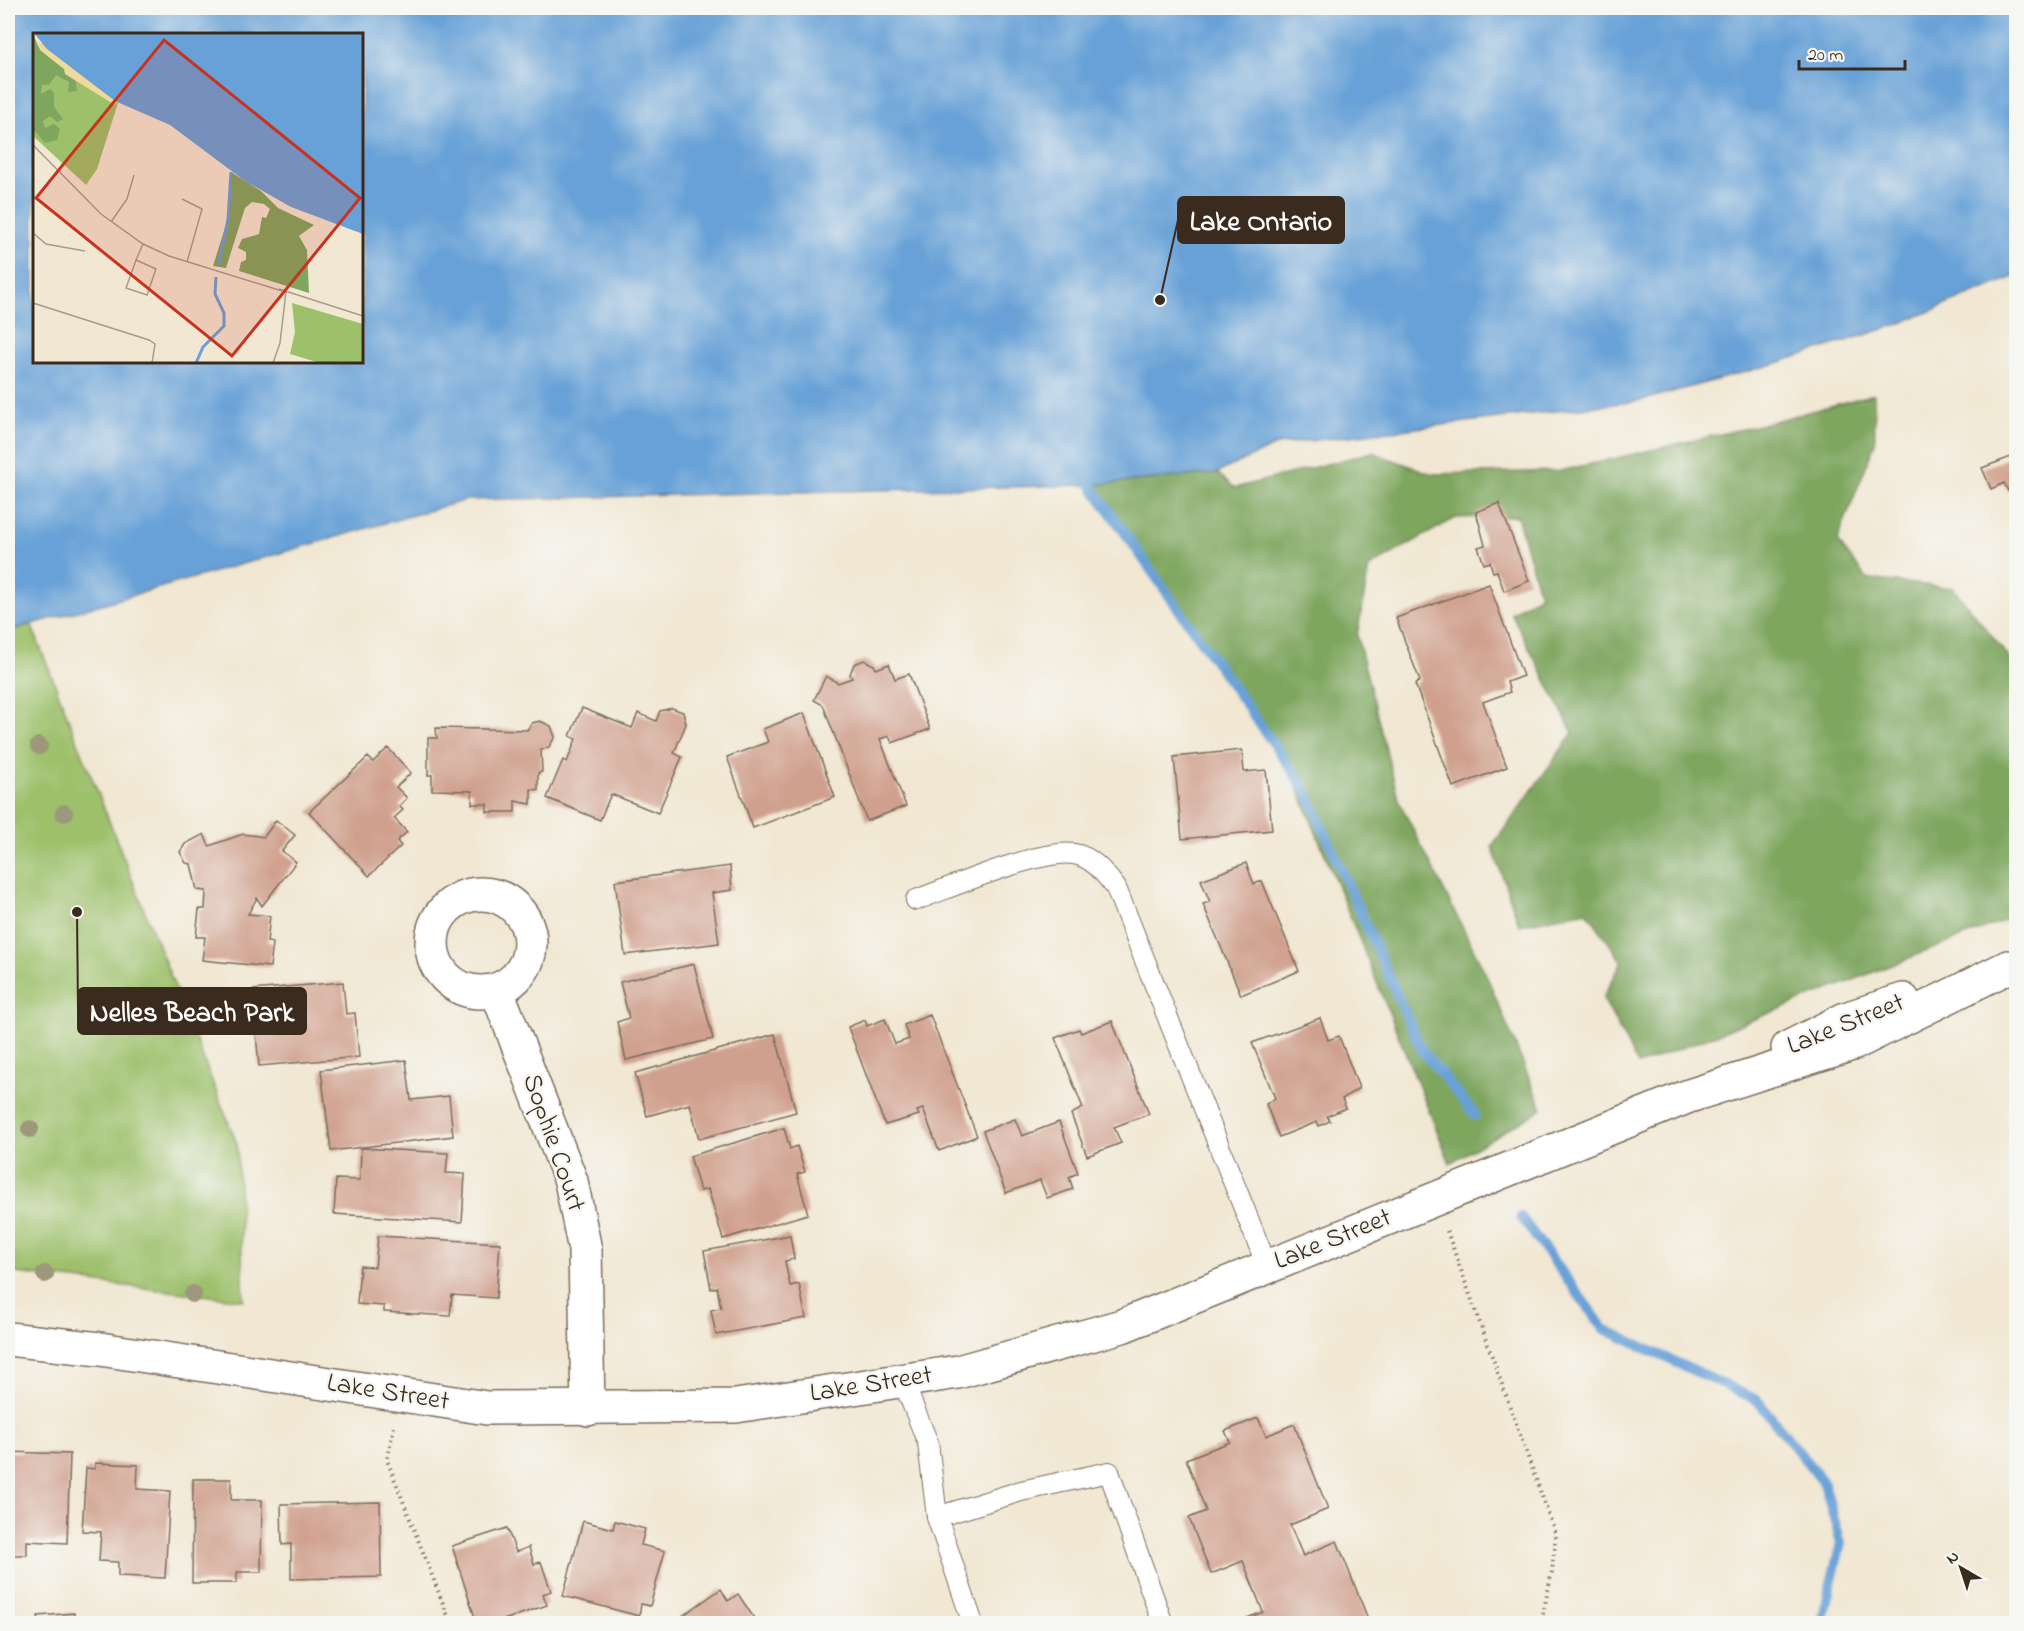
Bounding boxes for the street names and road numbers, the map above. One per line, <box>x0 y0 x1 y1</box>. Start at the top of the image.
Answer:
street label: Lake Street <box>1782 984 1910 1066</box>
street label: Sophie Court <box>511 1069 595 1217</box>
street label: Lake Street <box>1269 1199 1397 1281</box>
street label: Lake Street <box>807 1356 935 1414</box>
street label: Lake Street <box>324 1364 452 1422</box>

